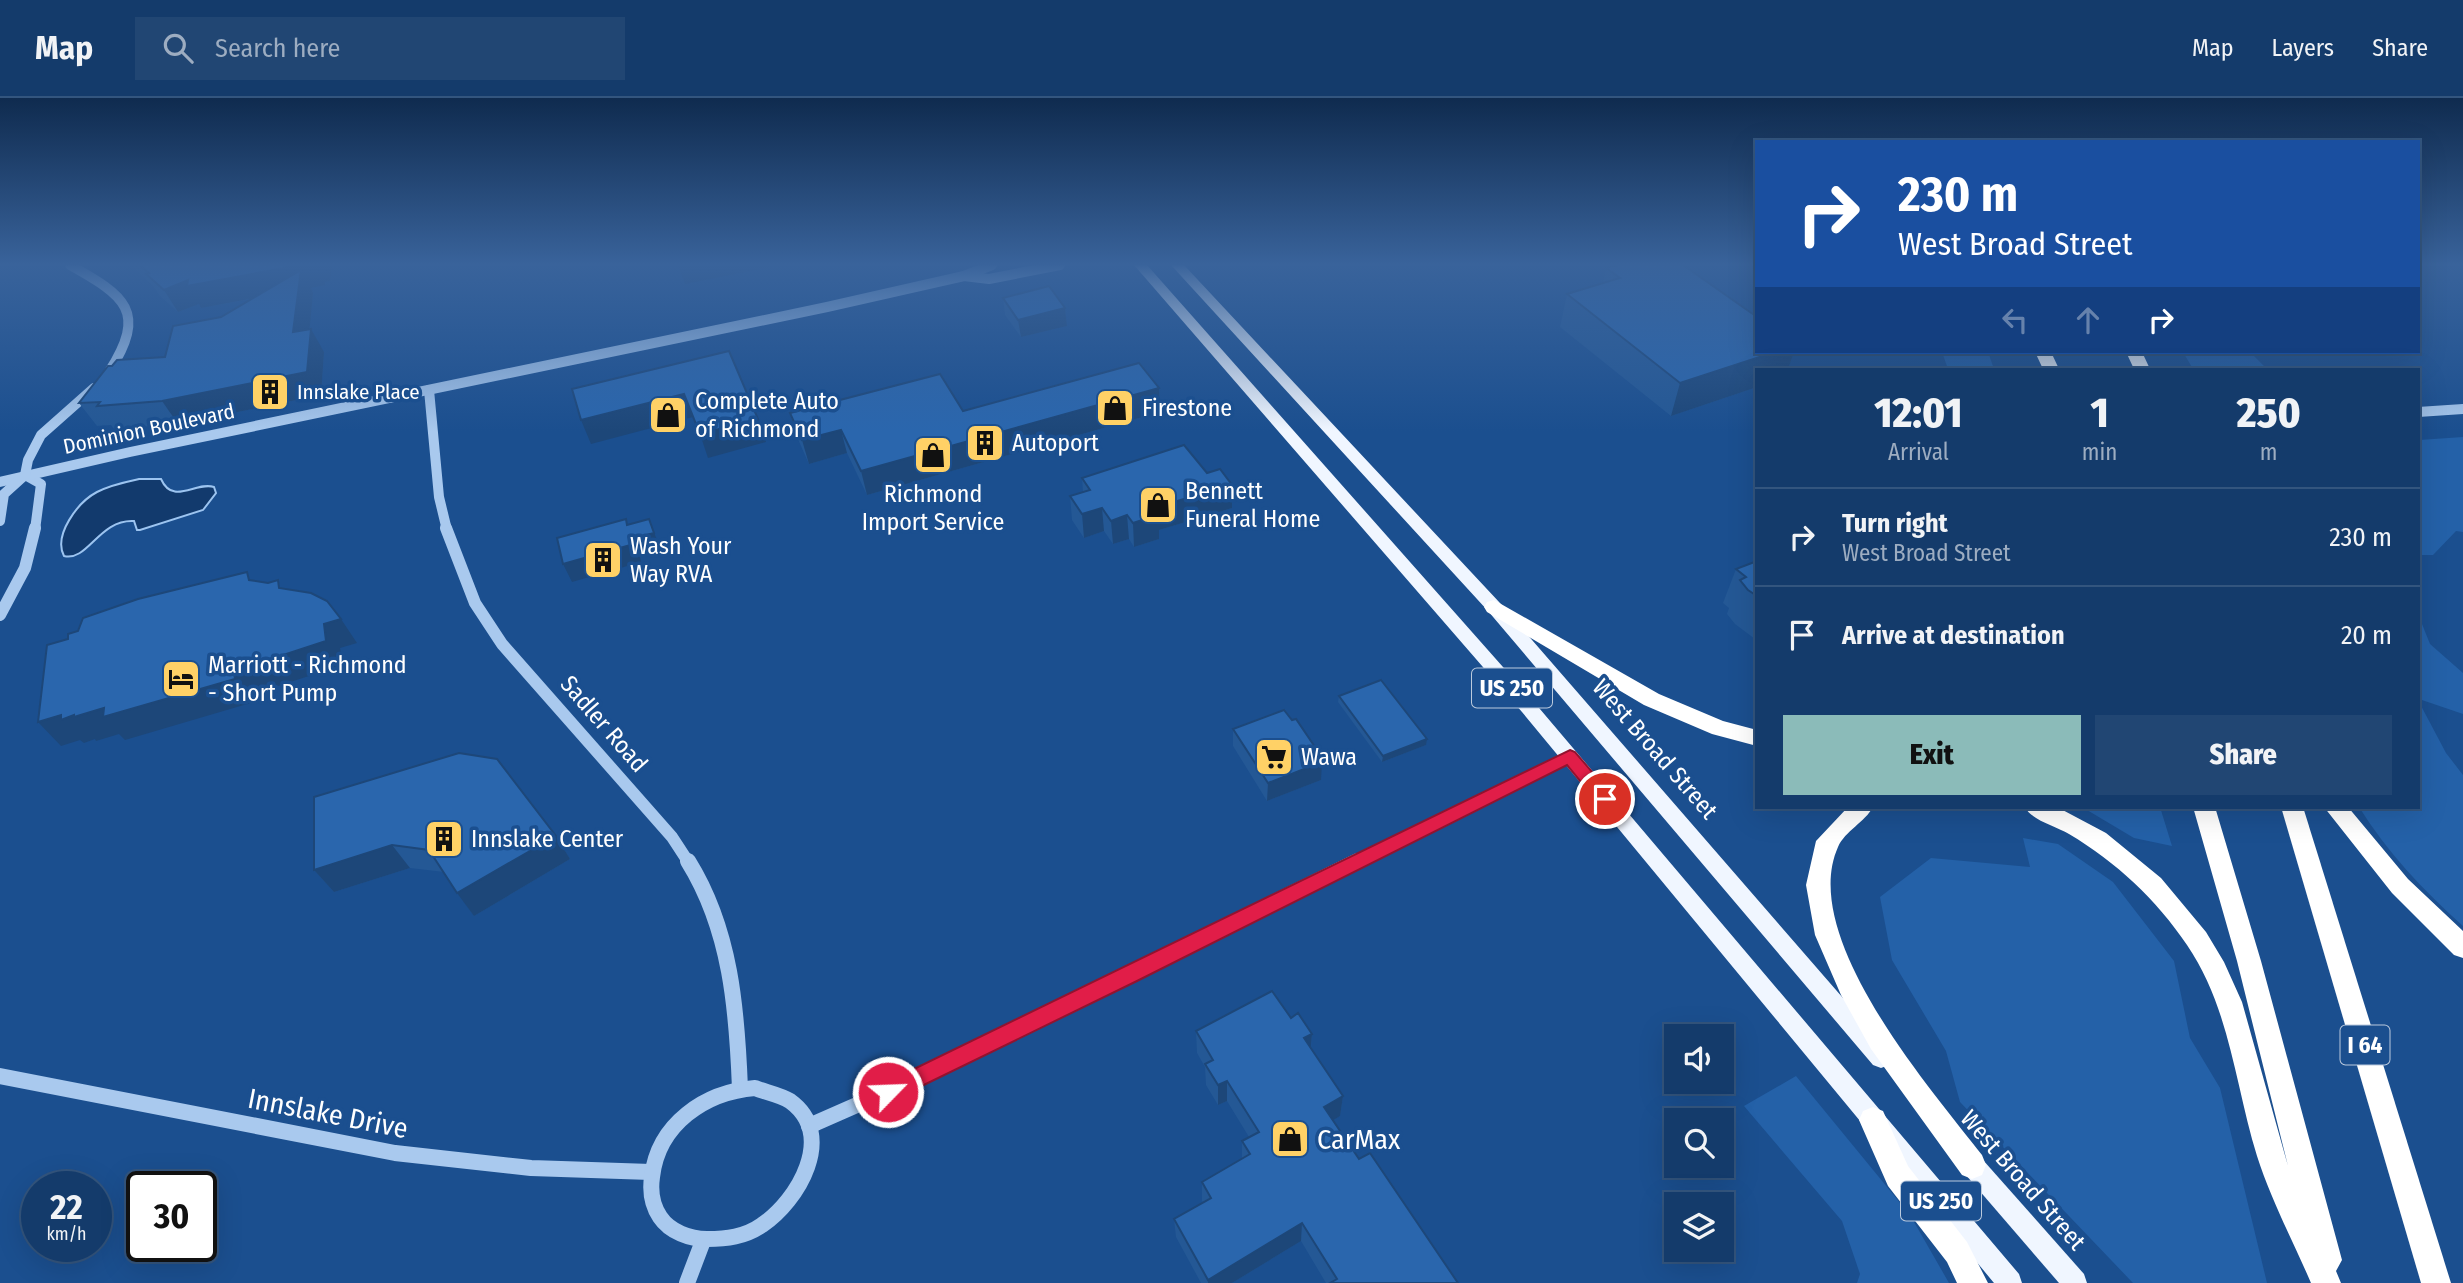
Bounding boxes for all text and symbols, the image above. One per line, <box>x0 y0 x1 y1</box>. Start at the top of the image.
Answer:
search box <box>135 17 625 80</box>
text: Map <box>35 28 93 68</box>
icon: search <box>159 29 197 67</box>
text: Search here <box>215 33 340 64</box>
text: Map <box>2192 34 2234 62</box>
text: Layers <box>2272 34 2334 62</box>
text: Share <box>2372 34 2428 62</box>
text: 230 m <box>1898 165 2018 224</box>
icon: right <box>1783 168 1874 259</box>
text: West Broad Street <box>1898 225 2132 263</box>
icon: left <box>1996 301 2034 339</box>
icon: ahead <box>2069 301 2107 339</box>
icon: right <box>2142 301 2180 339</box>
building icon: Innslake Place <box>249 371 291 413</box>
place label: Innslake Place <box>297 379 420 405</box>
place label: Complete Auto of Richmond <box>695 387 839 443</box>
shop icon: Firestone <box>1094 387 1136 429</box>
text: 12:01 <box>1874 388 1962 438</box>
text: 1 <box>2090 388 2109 438</box>
text: 250 <box>2237 388 2301 438</box>
shop icon: Complete Auto of Richmond <box>647 394 689 436</box>
place label: Firestone <box>1142 394 1232 422</box>
street label: Dominion Boulevard <box>61 398 237 460</box>
building icon: Autoport <box>964 422 1006 464</box>
place label: Autoport <box>1012 429 1099 457</box>
shop icon: Richmond Import Service <box>912 434 954 476</box>
text: Arrival <box>1888 438 1949 466</box>
text: min <box>2082 438 2117 466</box>
text: m <box>2260 438 2278 466</box>
place label: Bennett Funeral Home <box>1185 477 1320 533</box>
place label: Richmond Import Service <box>862 480 1004 536</box>
shop icon: Bennett Funeral Home <box>1137 484 1179 526</box>
text: Turn right <box>1842 508 1948 539</box>
icon: right <box>1783 518 1821 556</box>
text: 230 m <box>2329 522 2392 553</box>
place label: Wash Your Way RVA <box>630 532 732 588</box>
building icon: Wash Your Way RVA <box>582 539 624 581</box>
text: West Broad Street <box>1842 539 2011 567</box>
icon: arrive <box>1783 616 1821 654</box>
text: Arrive at destination <box>1842 620 2065 651</box>
text: 20 m <box>2341 620 2392 651</box>
place label: Marriott - Richmond - Short Pump <box>208 651 407 707</box>
hotel icon: Marriott - Richmond - Short Pump <box>160 658 202 700</box>
road number: US 250 <box>1472 668 1552 708</box>
street label: Sadler Road <box>555 670 653 778</box>
street label: West Broad Street <box>1587 673 1723 825</box>
button: Exit <box>1783 715 2081 795</box>
button: Share <box>2095 715 2392 795</box>
supermarket icon: Wawa <box>1253 736 1295 778</box>
place label: Wawa <box>1301 743 1357 771</box>
pin <box>1575 769 1635 829</box>
icon: arrive <box>1586 780 1624 818</box>
building icon: Innslake Center <box>423 818 465 860</box>
place label: Innslake Center <box>471 825 624 853</box>
map controls <box>1664 1024 1734 1262</box>
button: sound <box>1664 1024 1734 1094</box>
road number: I 64 <box>2340 1026 2390 1064</box>
position arrow <box>851 1055 925 1129</box>
street label: Innslake Drive <box>245 1082 411 1145</box>
street label: West Broad Street <box>1955 1104 2091 1256</box>
button: search <box>1664 1108 1734 1178</box>
shop icon: CarMax <box>1269 1118 1311 1160</box>
place label: CarMax <box>1317 1123 1401 1156</box>
speed limit sign: 30 <box>126 1171 217 1262</box>
road number: US 250 <box>1901 1182 1981 1220</box>
text: 22 <box>50 1186 83 1228</box>
button: layers <box>1664 1192 1734 1262</box>
text: km/h <box>46 1223 87 1245</box>

